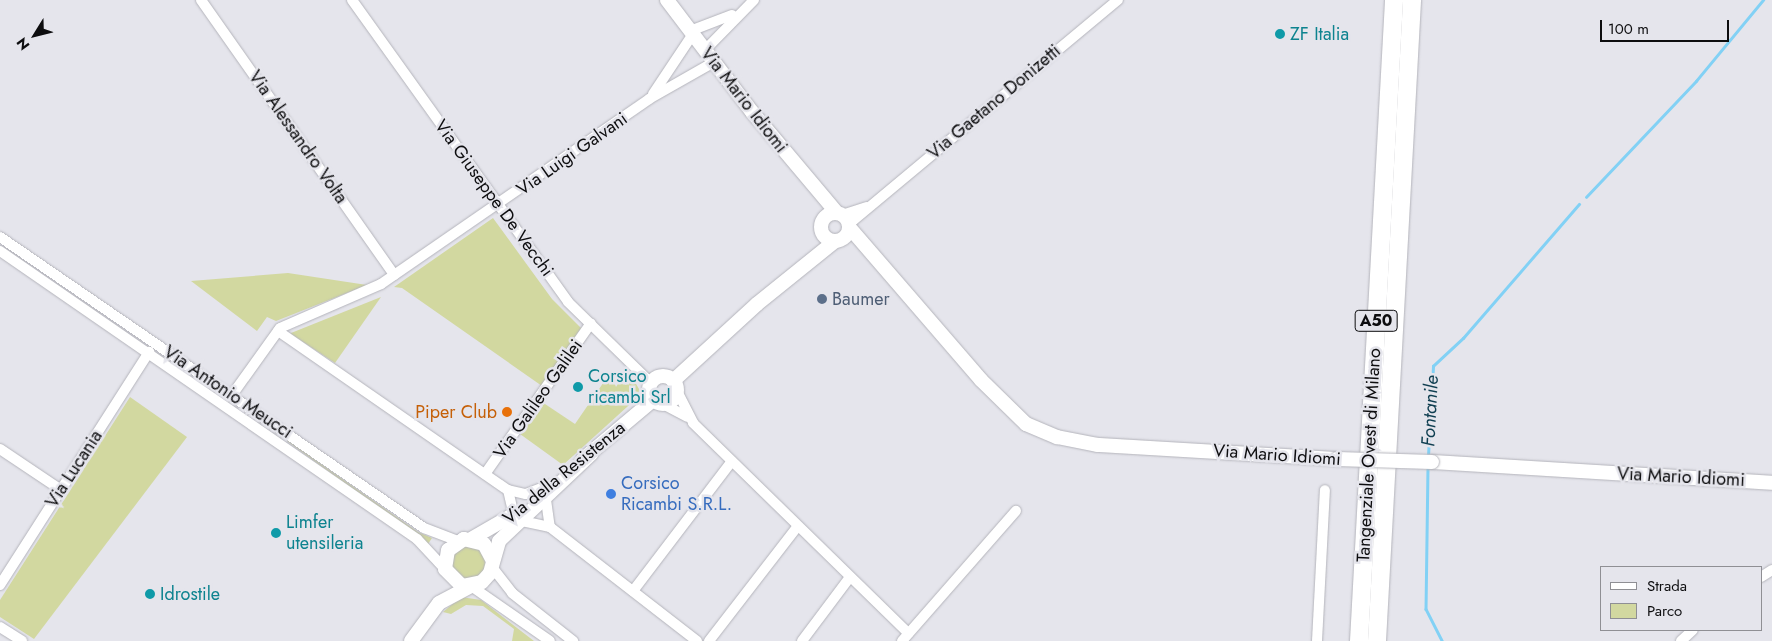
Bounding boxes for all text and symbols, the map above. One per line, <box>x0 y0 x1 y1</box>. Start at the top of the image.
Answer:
north arrow <box>10 10 60 60</box>
scale bar <box>1602 10 1731 42</box>
text: 100 m <box>1608 18 1649 40</box>
place label: ZF Italia <box>1290 23 1349 45</box>
marker: ZF Italia <box>1274 28 1286 40</box>
text: N <box>12 33 34 54</box>
street label: Via Gaetano Donizetti <box>923 40 1065 164</box>
street label: Via Mario Idiomi <box>696 43 792 157</box>
street label: Via Alessandro Volta <box>244 66 352 208</box>
street label: Via Luigi Galvani <box>512 108 632 200</box>
street label: Via Giuseppe De Vecchi <box>430 115 558 281</box>
place label: Baumer <box>832 288 890 310</box>
marker: Baumer <box>816 293 828 305</box>
road number: A50 <box>1354 308 1398 334</box>
street label: Via Galileo Galilei <box>489 335 587 463</box>
street label: Via Antonio Meucci <box>160 341 296 443</box>
street label: Tangenziale Ovest di Milano <box>1353 348 1385 562</box>
place label: Corsico ricambi Srl <box>588 366 671 408</box>
water label: Fontanile <box>1417 375 1443 447</box>
marker: Corsico ricambi Srl <box>572 381 584 393</box>
place label: Piper Club <box>415 401 497 423</box>
marker: Piper Club <box>501 406 513 418</box>
street label: Via della Resistenza <box>499 417 629 529</box>
street label: Via Lucania <box>41 426 107 512</box>
street label: Via Mario Idiomi <box>1212 440 1342 470</box>
street label: Via Mario Idiomi <box>1617 463 1745 491</box>
place label: Corsico Ricambi S.R.L. <box>621 473 732 516</box>
marker: Corsico Ricambi S.R.L. <box>605 488 617 500</box>
place label: Limfer utensileria <box>286 512 363 554</box>
marker: Limfer utensileria <box>270 527 282 539</box>
legend <box>1600 566 1762 631</box>
text: Strada <box>1647 575 1687 597</box>
place label: Idrostile <box>160 583 220 605</box>
marker: Idrostile <box>144 588 156 600</box>
text: Parco <box>1647 600 1682 622</box>

